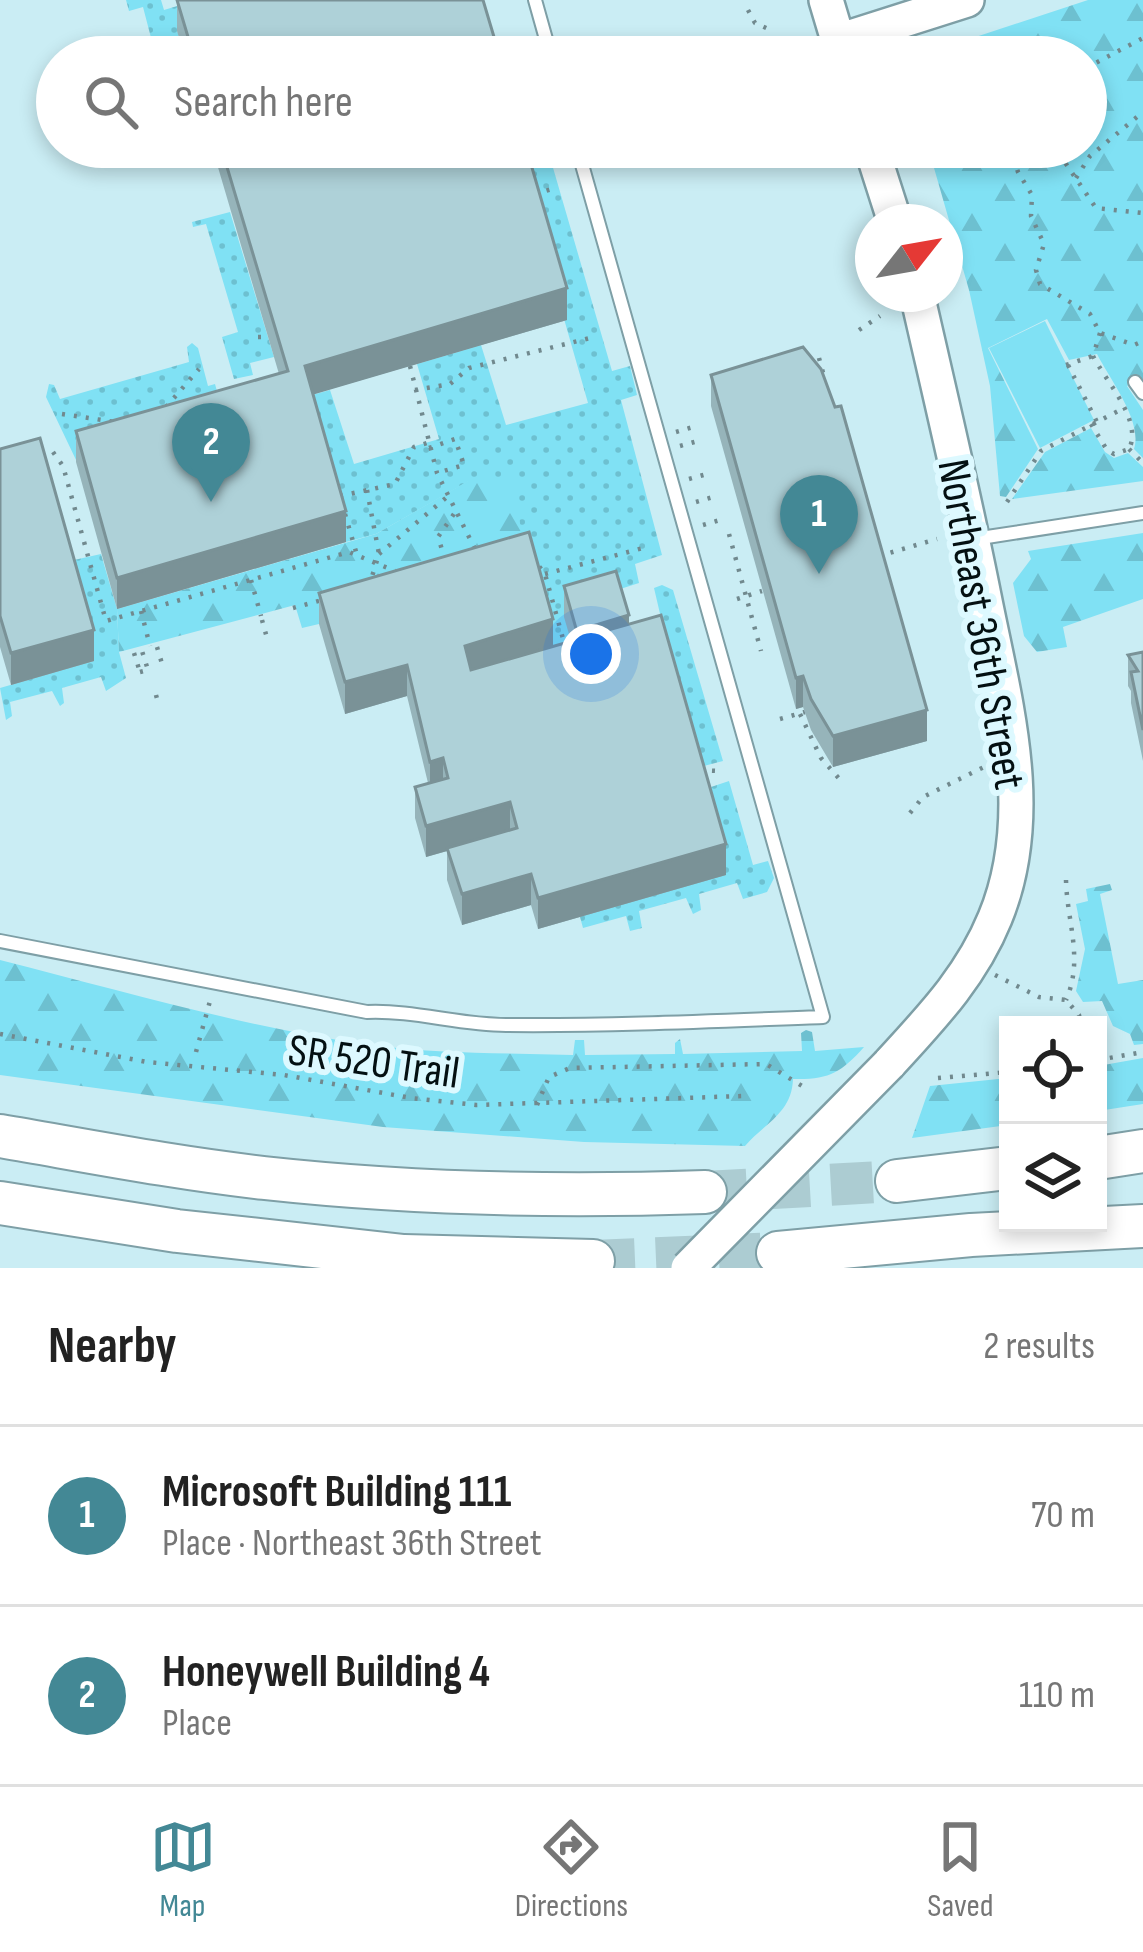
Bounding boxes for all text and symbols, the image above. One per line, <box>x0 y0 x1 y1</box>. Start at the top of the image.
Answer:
search box <box>36 36 1107 168</box>
icon: search <box>78 69 144 135</box>
text: Search here <box>174 75 353 130</box>
north arrow <box>855 204 963 312</box>
pin: 2 <box>172 403 250 502</box>
street label: Northeast 36th Street <box>924 455 1037 794</box>
pin: 1 <box>780 475 858 574</box>
your location <box>561 624 621 684</box>
map controls <box>999 1016 1107 1232</box>
button: locate <box>999 1016 1107 1124</box>
street label: SR 520 Trail <box>285 1023 463 1102</box>
button: layers <box>999 1124 1107 1232</box>
text: Nearby <box>48 1316 177 1377</box>
text: 2 results <box>983 1323 1095 1370</box>
text: Microsoft Building 111 <box>162 1465 511 1520</box>
text: 1 <box>79 1492 95 1539</box>
text: 70 m <box>1031 1492 1095 1539</box>
text: Place · Northeast 36th Street <box>162 1520 542 1567</box>
text: Honeywell Building 4 <box>162 1645 490 1700</box>
text: 2 <box>78 1672 96 1719</box>
text: 110 m <box>1019 1672 1095 1719</box>
text: Place <box>162 1700 232 1747</box>
tab: Map <box>150 1814 216 1926</box>
tab: Directions <box>515 1814 628 1926</box>
tab: Saved <box>927 1814 993 1926</box>

